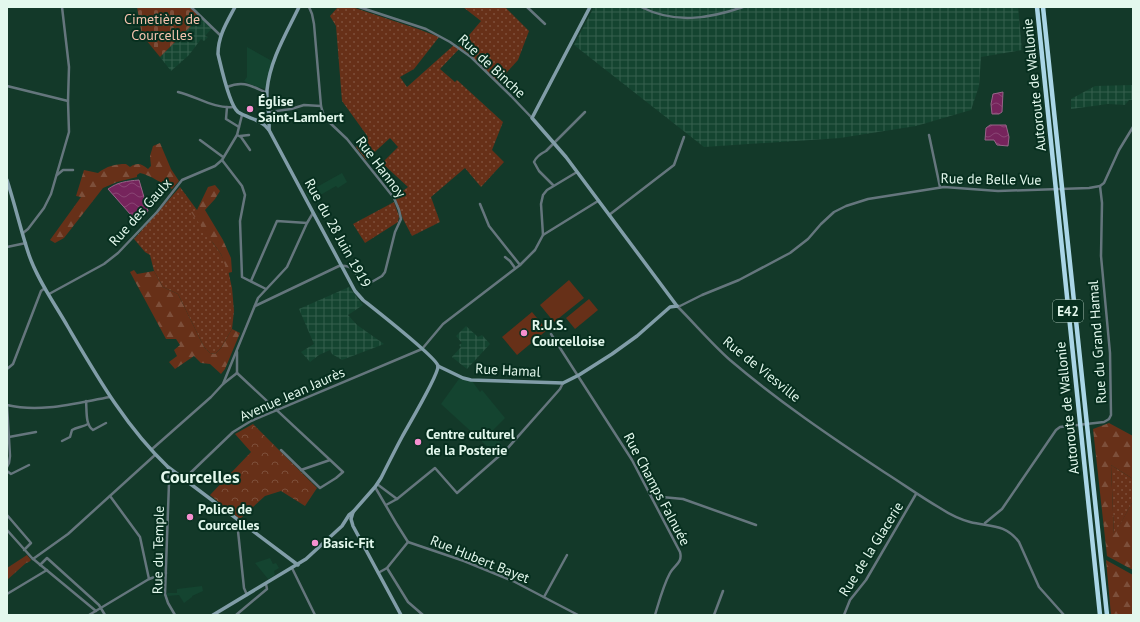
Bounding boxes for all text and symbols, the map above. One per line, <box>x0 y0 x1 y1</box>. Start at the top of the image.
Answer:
park label: Cimetière de Courcelles <box>124 10 200 44</box>
street label: Autoroute de Wallonie <box>1018 18 1050 152</box>
street label: Rue de Binche <box>455 30 529 102</box>
place label: Église Saint-Lambert <box>258 92 344 126</box>
marker: Église Saint-Lambert <box>245 104 255 114</box>
street label: Rue Hannoy <box>352 133 410 202</box>
street label: Rue de Belle Vue <box>940 169 1042 189</box>
street label: Rue des Gaulx <box>105 174 175 250</box>
street label: Rue du 28 Juin 1919 <box>301 175 375 291</box>
street label: Rue du Grand Hamal <box>1084 280 1110 404</box>
road number: E42 <box>1053 300 1083 322</box>
place label: R.U.S. Courcelloise <box>532 316 605 350</box>
marker: R.U.S. Courcelloise <box>519 328 529 338</box>
street label: Rue de Viesville <box>719 332 805 406</box>
street label: Autoroute de Wallonie <box>1051 341 1083 475</box>
street label: Rue Hamal <box>475 359 541 381</box>
street label: Avenue Jean Jaurès <box>237 363 348 425</box>
place label: Centre culturel de la Posterie <box>426 425 516 459</box>
street label: Rue Champs Falnuée <box>620 429 694 549</box>
marker: Centre culturel de la Posterie <box>413 437 423 447</box>
district label: Courcelles <box>160 465 240 488</box>
street label: Rue de la Glacerie <box>835 498 907 600</box>
place label: Police de Courcelles <box>198 500 260 534</box>
street label: Rue du Temple <box>148 506 168 594</box>
marker: Police de Courcelles <box>185 512 195 522</box>
street label: Rue Hubert Bayet <box>428 531 532 587</box>
place label: Basic-Fit <box>323 534 374 552</box>
marker: Basic-Fit <box>310 538 320 548</box>

